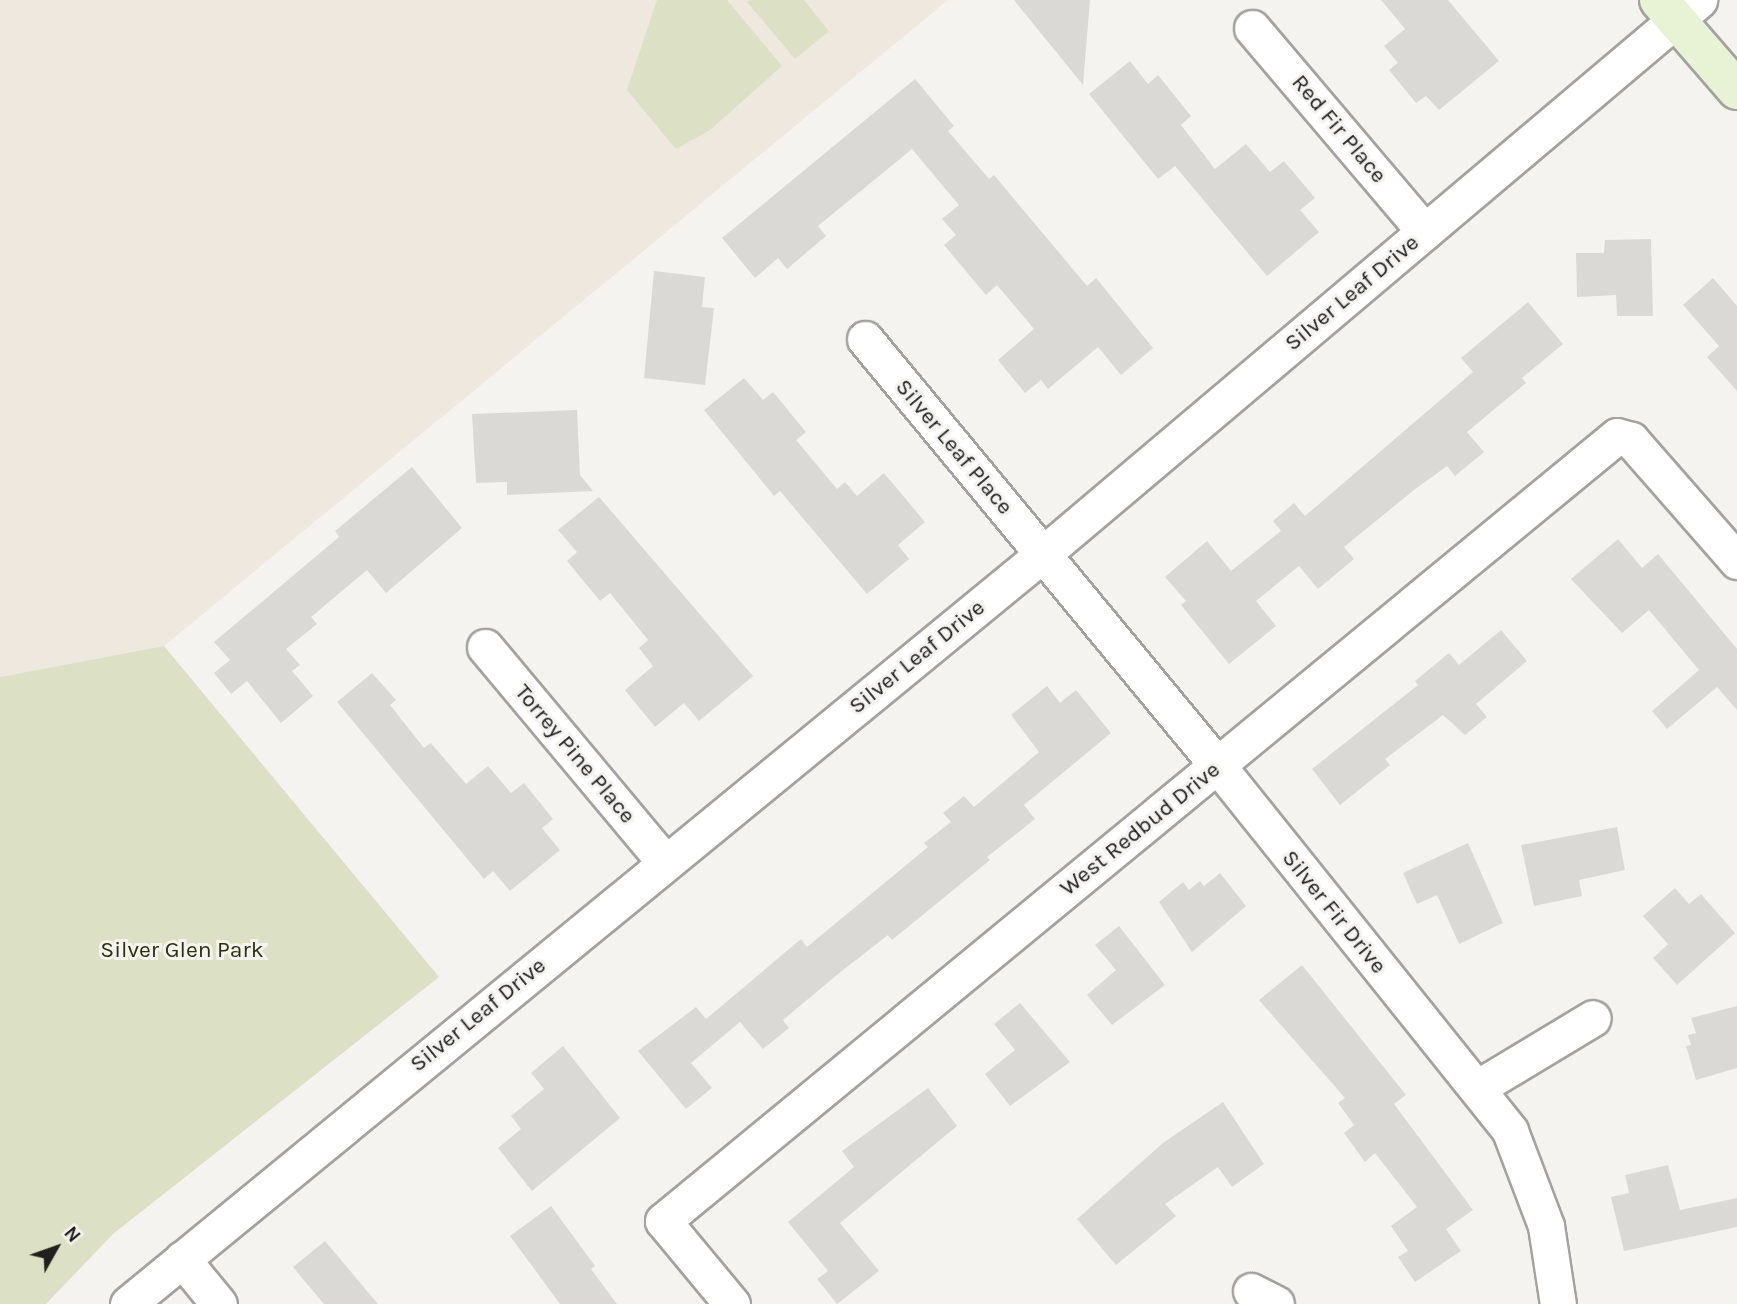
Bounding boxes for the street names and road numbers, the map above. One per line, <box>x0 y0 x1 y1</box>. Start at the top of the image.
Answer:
street label: Red Fir Place <box>1286 69 1392 189</box>
street label: Silver Leaf Drive <box>1279 229 1425 357</box>
street label: Silver Leaf Place <box>889 374 1019 520</box>
street label: Silver Leaf Drive <box>844 594 990 720</box>
street label: Torrey Pine Place <box>509 679 641 829</box>
street label: West Redbud Drive <box>1054 756 1226 902</box>
street label: Silver Fir Drive <box>1276 845 1392 979</box>
street label: Silver Leaf Drive <box>405 952 551 1078</box>

